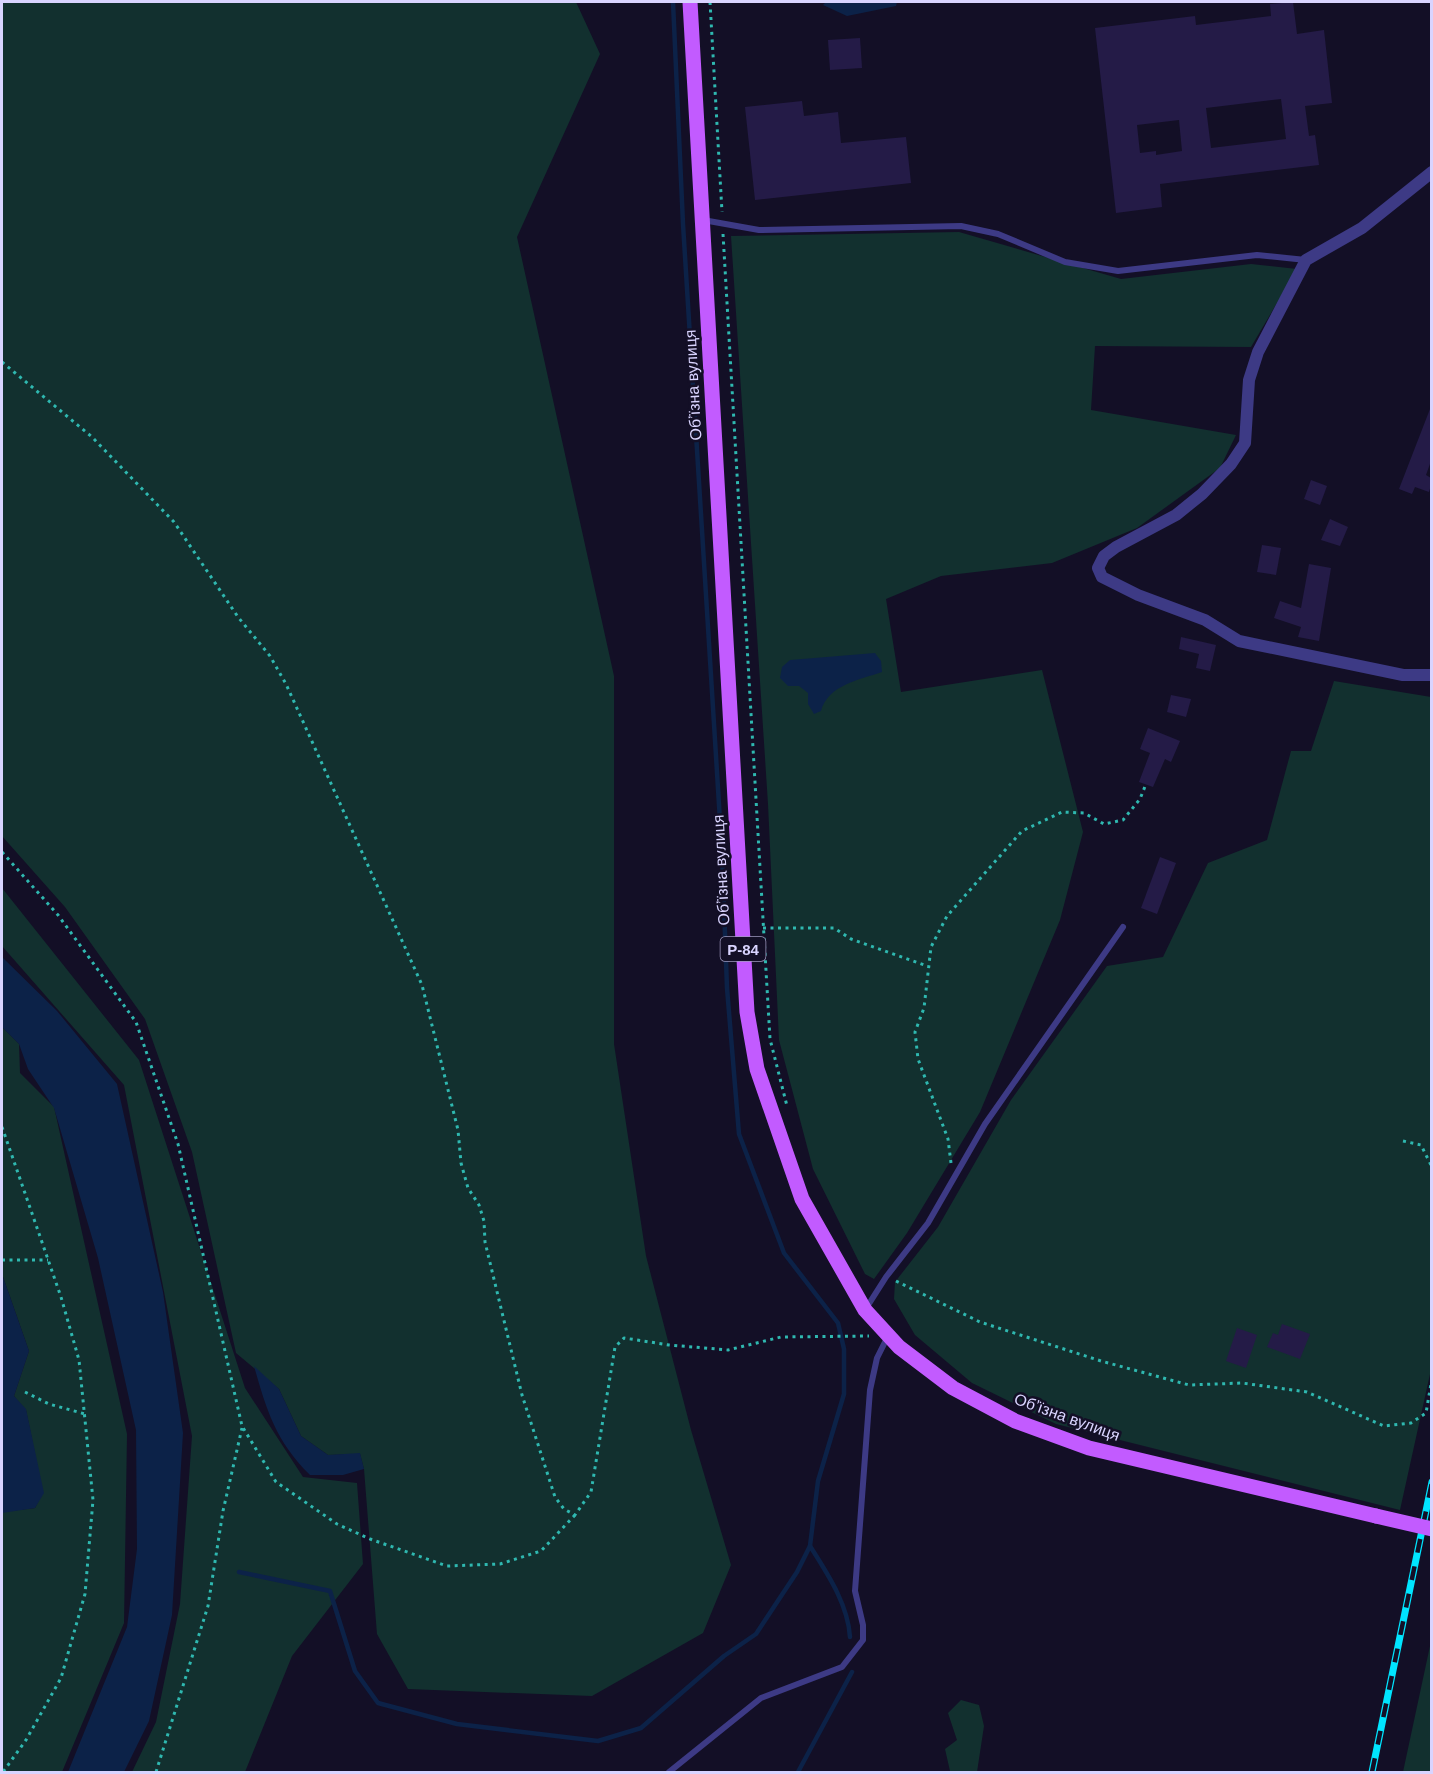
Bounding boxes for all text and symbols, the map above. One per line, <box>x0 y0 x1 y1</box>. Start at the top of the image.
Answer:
street label: Обʼїзна вулиця <box>682 329 704 441</box>
street label: Обʼїзна вулиця <box>710 814 732 926</box>
road number: Р-84 <box>720 937 766 961</box>
street label: Обʼїзна вулиця <box>1012 1390 1122 1444</box>

